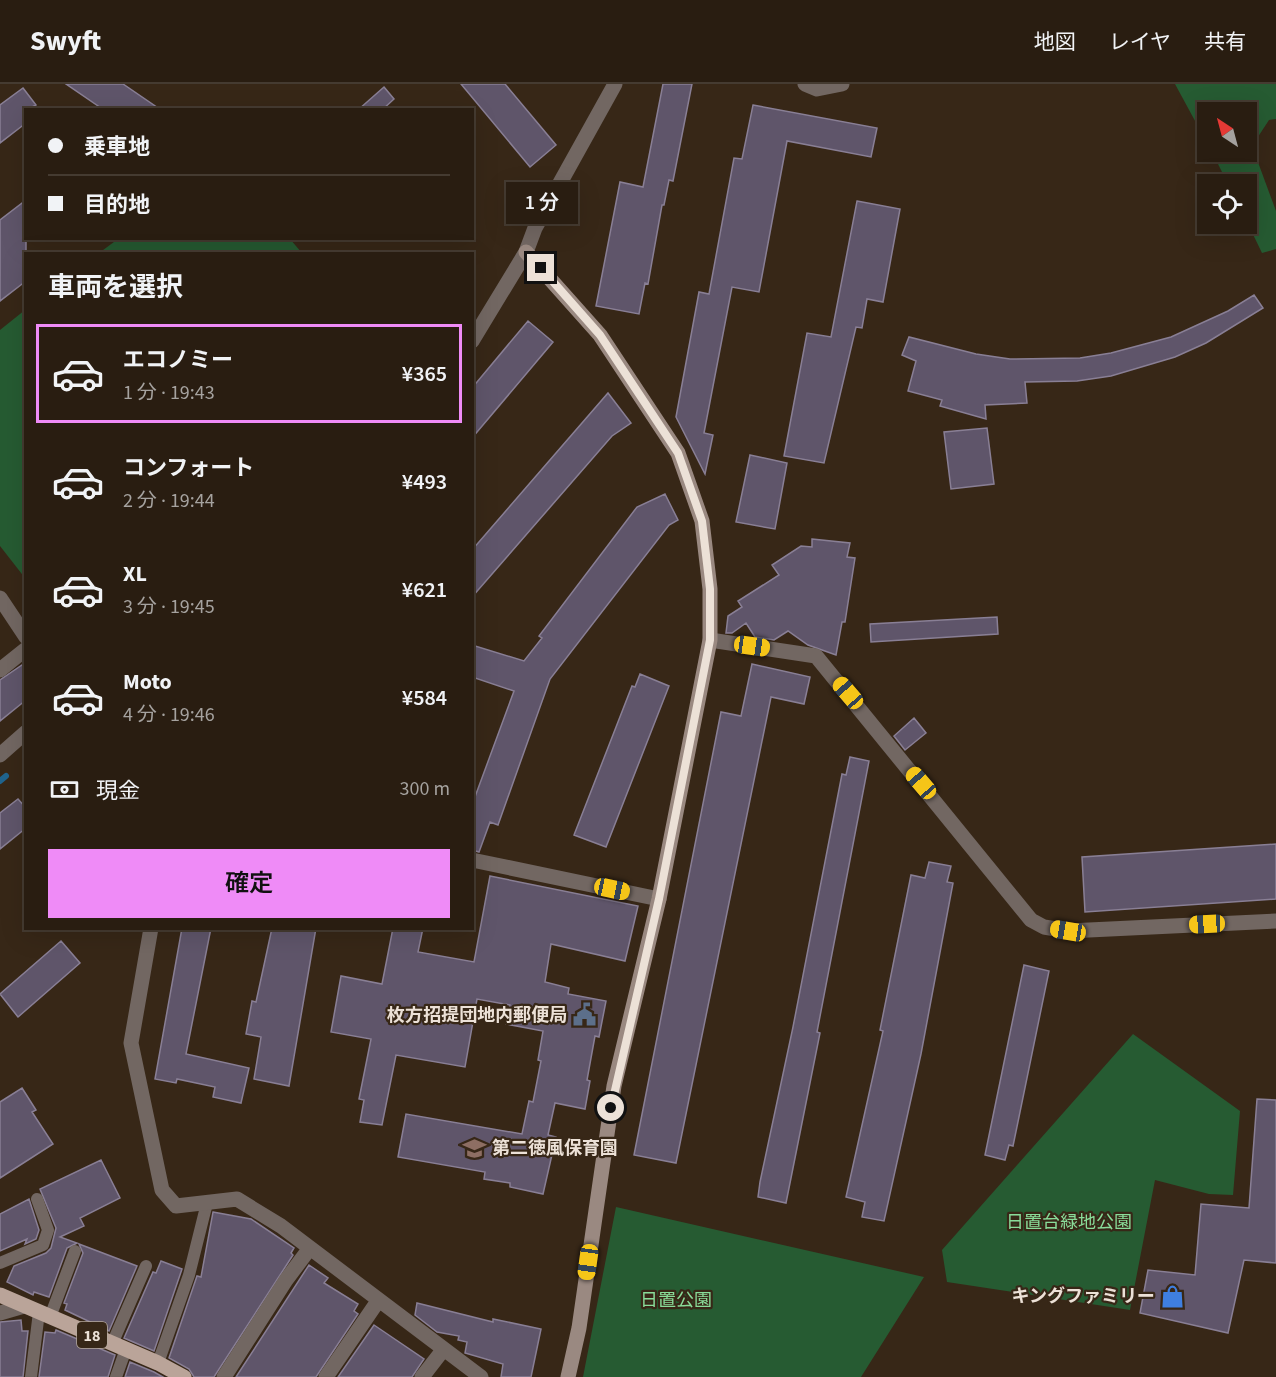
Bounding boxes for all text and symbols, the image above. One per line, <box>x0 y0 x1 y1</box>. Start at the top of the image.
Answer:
text: Swyft <box>30 21 101 61</box>
text: 地図 <box>1034 27 1076 57</box>
text: レイヤ <box>1109 27 1171 57</box>
text: 共有 <box>1204 27 1246 57</box>
north arrow <box>1197 102 1257 162</box>
map controls <box>1197 102 1257 234</box>
text: 乗車地 <box>84 131 150 163</box>
button: locate <box>1197 174 1257 234</box>
callout: 1 分 <box>505 181 577 223</box>
text: 目的地 <box>84 189 150 221</box>
text: 1 分 <box>525 189 559 217</box>
route end <box>527 254 554 281</box>
text: 車両を選択 <box>48 268 183 307</box>
text: エコノミー <box>123 344 233 376</box>
icon: car <box>51 347 105 401</box>
text: ¥365 <box>402 358 447 390</box>
text: 1 分 · 19:43 <box>123 379 215 407</box>
text: コンフォート <box>123 452 254 484</box>
icon: car <box>51 455 105 509</box>
text: ¥493 <box>402 466 447 498</box>
text: 2 分 · 19:44 <box>123 487 215 515</box>
text: XL <box>123 558 147 590</box>
icon: car <box>51 563 105 617</box>
text: ¥621 <box>402 574 447 606</box>
text: 3 分 · 19:45 <box>123 593 215 621</box>
car <box>733 635 771 657</box>
text: Moto <box>123 666 172 698</box>
icon: car <box>51 671 105 725</box>
car <box>829 674 867 712</box>
text: ¥584 <box>402 682 447 714</box>
text: 4 分 · 19:46 <box>123 701 215 729</box>
car <box>902 764 940 802</box>
icon: cash <box>48 773 81 806</box>
text: 現金 <box>96 775 140 807</box>
text: 300 m <box>400 775 450 803</box>
button: 確定 <box>48 849 450 918</box>
car <box>593 876 631 902</box>
car <box>1189 914 1225 934</box>
car <box>1049 919 1087 943</box>
public building icon: 枚方招提団地内郵便局 <box>572 1002 598 1028</box>
place label: 枚方招提団地内郵便局 <box>387 1003 567 1028</box>
route start <box>597 1094 624 1121</box>
school or university icon: 第二徳風保育園 <box>461 1135 487 1161</box>
place label: 第二徳風保育園 <box>492 1136 618 1161</box>
park label: 日置台緑地公園 <box>1006 1210 1132 1235</box>
car <box>577 1243 599 1281</box>
shop icon: キングファミリー <box>1160 1283 1186 1309</box>
place label: キングファミリー <box>1012 1284 1155 1309</box>
park label: 日置公園 <box>640 1288 712 1313</box>
road number: 18 <box>77 1322 107 1348</box>

